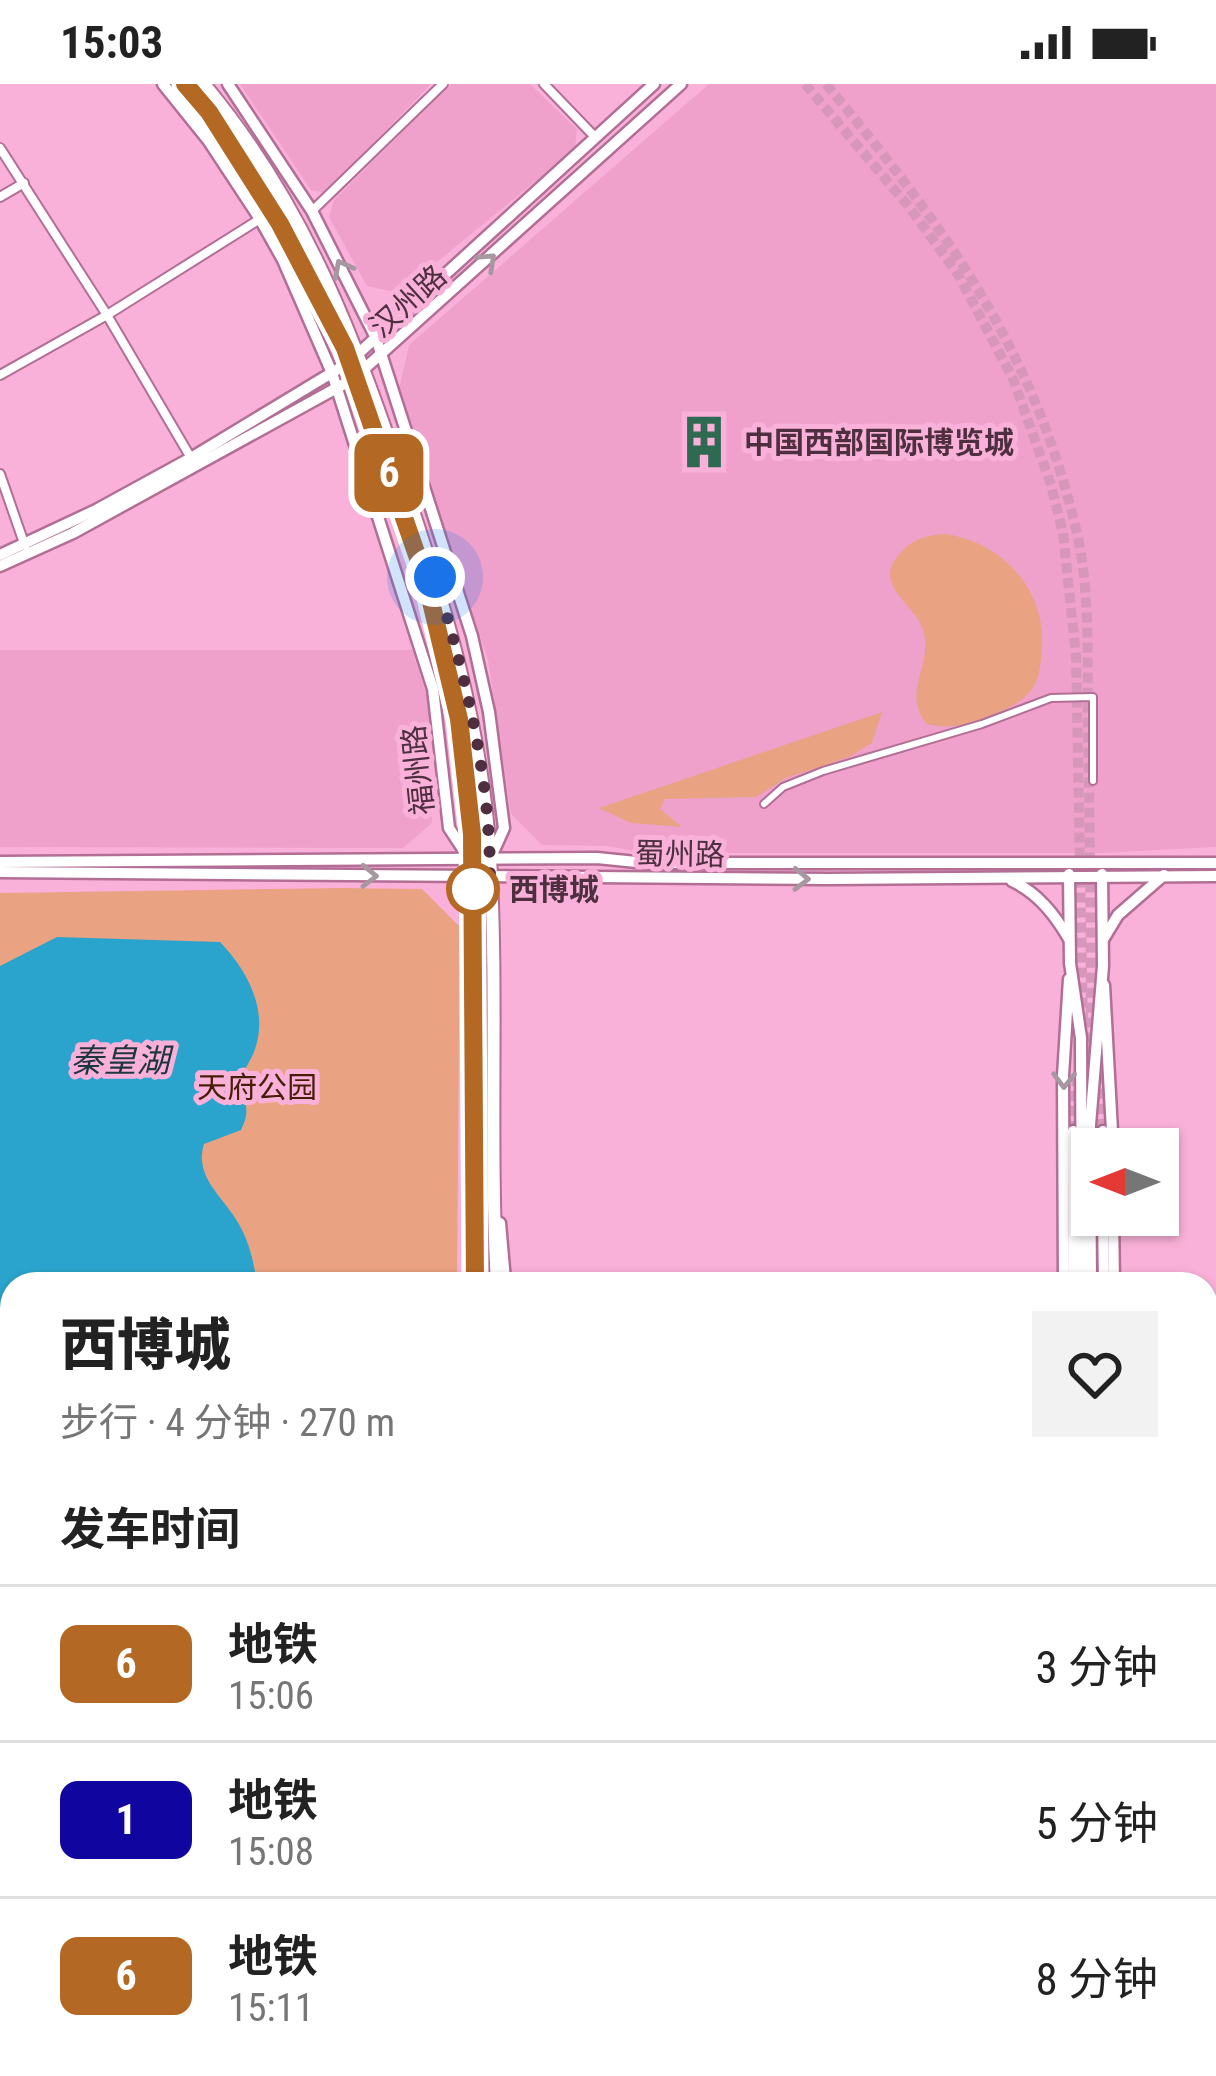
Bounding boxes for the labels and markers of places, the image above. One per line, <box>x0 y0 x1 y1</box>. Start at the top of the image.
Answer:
building icon: 中国西部国际博览城 <box>675 413 733 471</box>
place label: 中国西部国际博览城 <box>744 425 1014 460</box>
marker: 西博城 <box>448 864 498 914</box>
place label: 西博城 <box>509 872 599 907</box>

